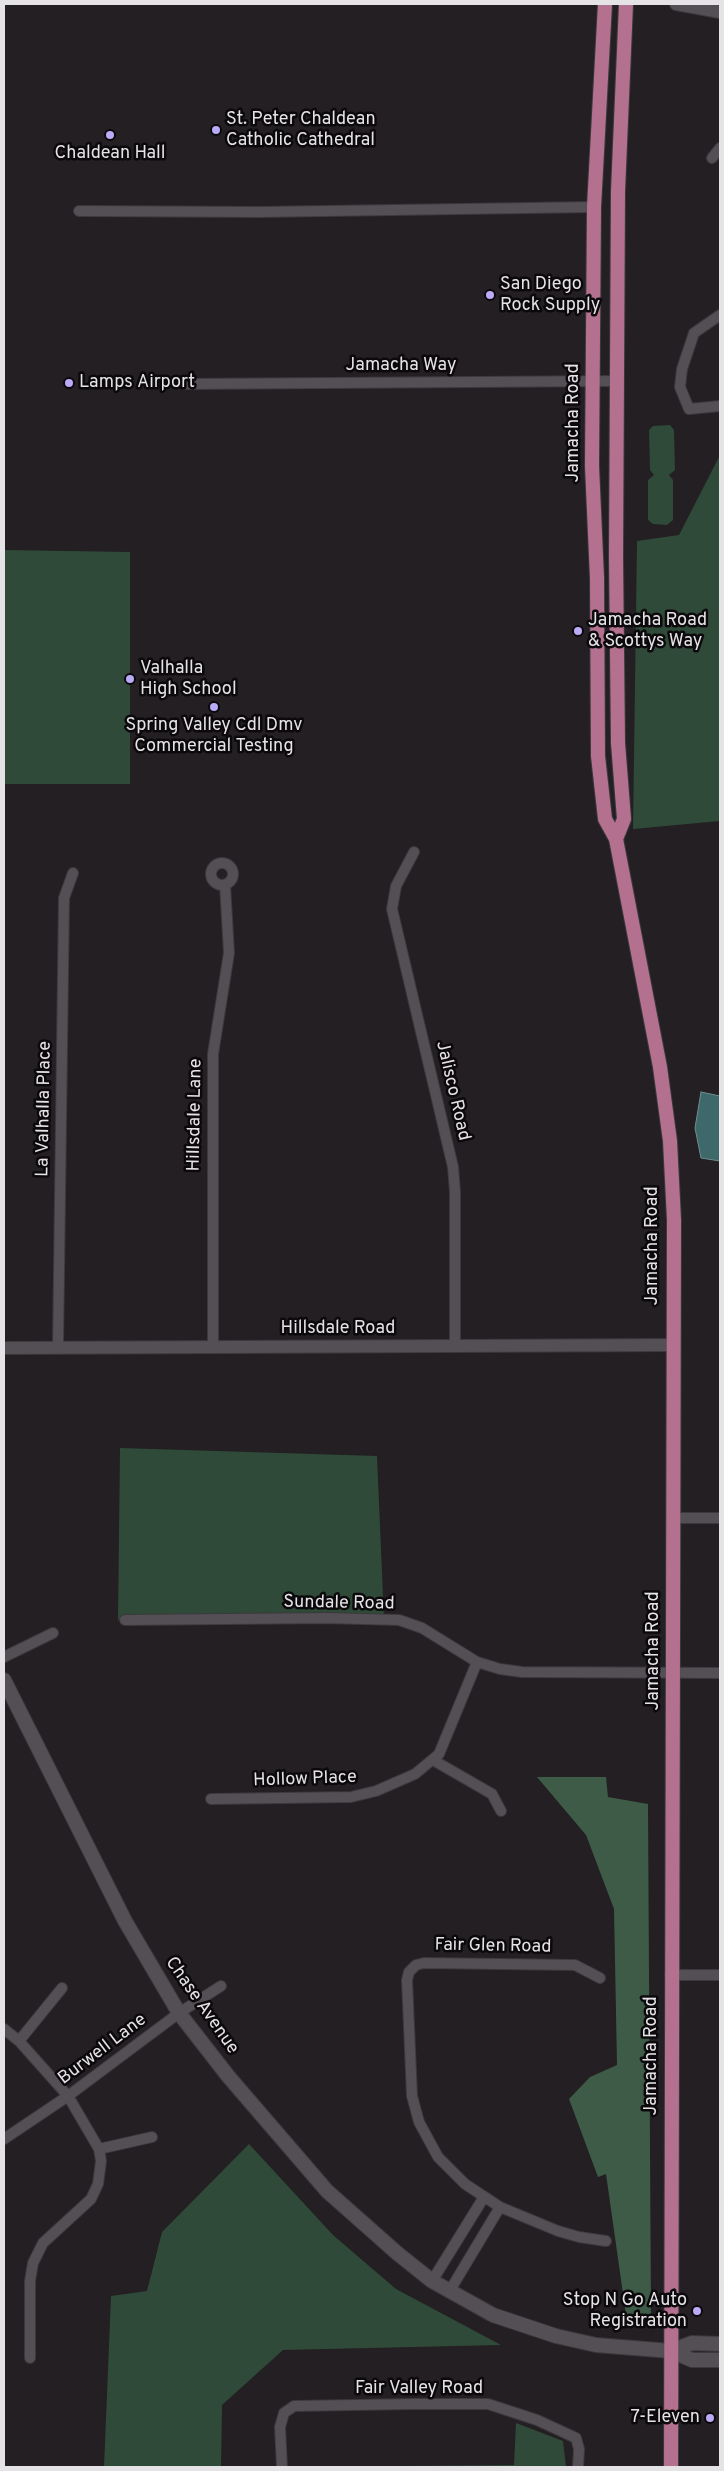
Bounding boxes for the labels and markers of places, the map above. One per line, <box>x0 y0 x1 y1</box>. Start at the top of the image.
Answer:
place label: St. Peter Chaldean Catholic Cathedral <box>226 109 376 152</box>
marker: St. Peter Chaldean Catholic Cathedral <box>210 124 222 136</box>
marker: Chaldean Hall <box>104 129 116 141</box>
place label: Chaldean Hall <box>55 143 165 165</box>
place label: San Diego Rock Supply <box>500 274 600 316</box>
marker: San Diego Rock Supply <box>484 289 496 301</box>
place label: Lamps Airport <box>79 372 195 394</box>
marker: Lamps Airport <box>63 377 75 389</box>
place label: Jamacha Road & Scottys Way <box>588 610 707 652</box>
marker: Jamacha Road & Scottys Way <box>572 625 584 637</box>
place label: Valhalla High School <box>140 658 237 701</box>
marker: Valhalla High School <box>124 673 136 685</box>
marker: Spring Valley Cdl Dmv Commercial Testing <box>208 701 220 713</box>
place label: Spring Valley Cdl Dmv Commercial Testing <box>125 715 303 758</box>
place label: Stop N Go Auto Registration <box>563 2290 687 2332</box>
marker: Stop N Go Auto Registration <box>691 2305 703 2317</box>
place label: 7-Eleven <box>631 2407 700 2429</box>
marker: 7-Eleven <box>704 2412 716 2424</box>

